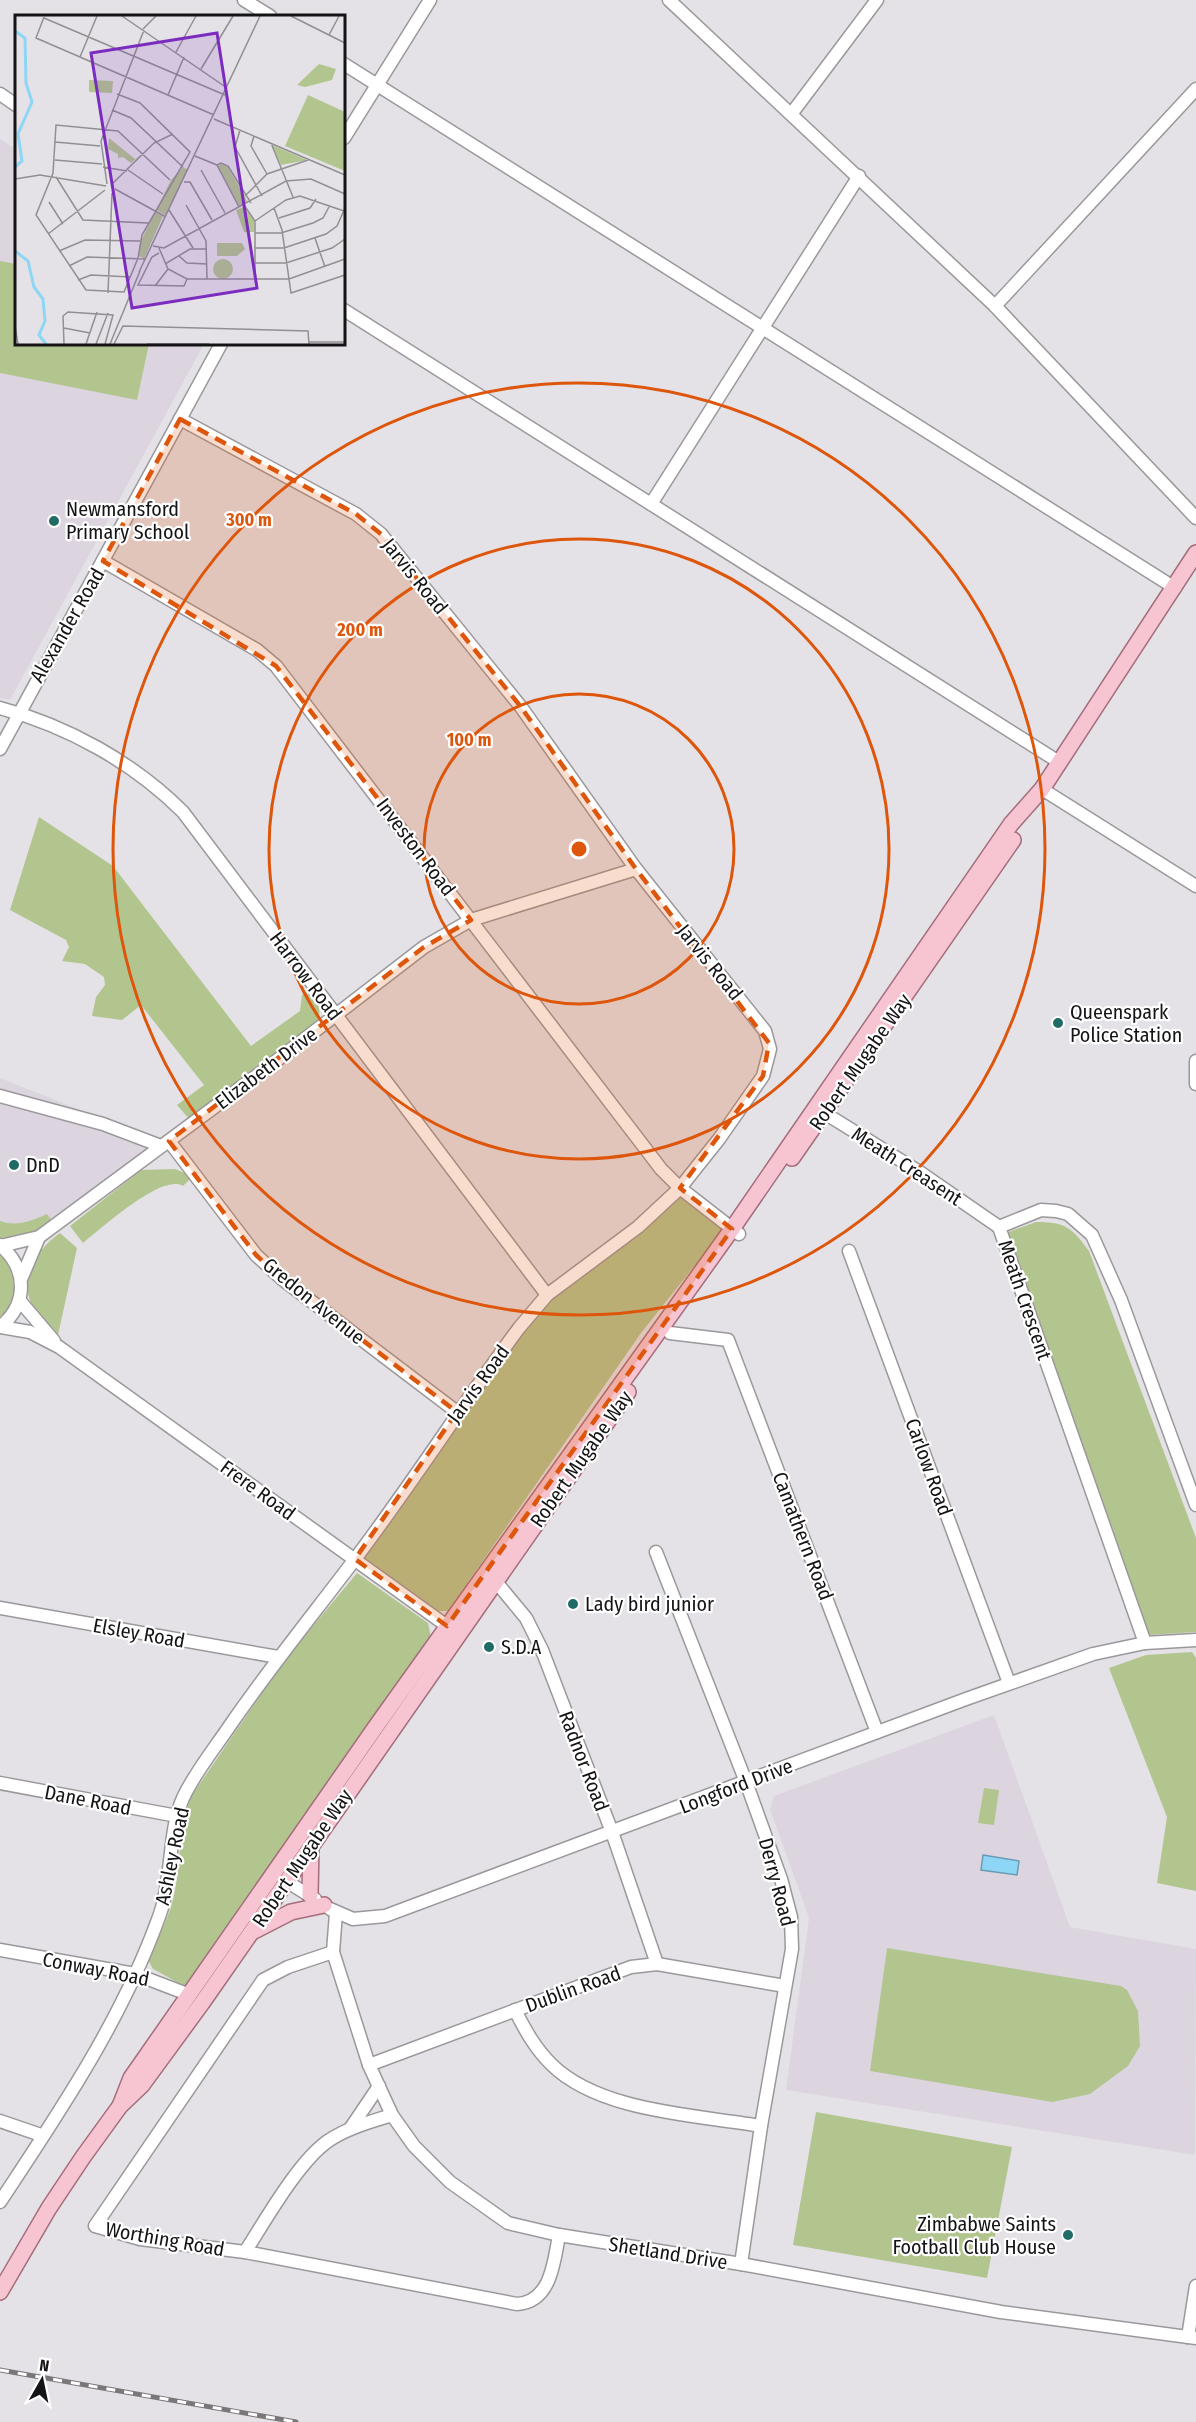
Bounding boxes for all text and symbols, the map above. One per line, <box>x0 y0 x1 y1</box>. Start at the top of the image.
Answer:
inset map <box>15 15 345 345</box>
place label: Newmansford Primary School <box>66 497 189 544</box>
text: 300 m <box>225 509 272 531</box>
marker: Newmansford Primary School <box>47 514 61 528</box>
street label: Jarvis Road <box>377 533 453 619</box>
street label: Alexander Road <box>25 564 109 686</box>
text: 200 m <box>336 619 383 641</box>
text: 100 m <box>447 729 491 751</box>
street label: Investon Road <box>371 793 461 901</box>
centre of rings <box>569 839 589 859</box>
street label: Jarvis Road <box>672 919 748 1005</box>
street label: Harrow Road <box>265 927 347 1025</box>
street label: Robert Mugabe Way <box>804 989 916 1135</box>
place label: Queenspark Police Station <box>1070 1000 1182 1047</box>
marker: Queenspark Police Station <box>1051 1016 1065 1030</box>
street label: Elizabeth Drive <box>210 1022 322 1114</box>
street label: Meath Creasent <box>847 1121 967 1211</box>
place label: DnD <box>26 1153 60 1177</box>
marker: DnD <box>7 1158 21 1172</box>
street label: Meath Crescent <box>993 1237 1057 1364</box>
street label: Gredon Avenue <box>258 1253 370 1349</box>
street label: Jarvis Road <box>442 1340 514 1428</box>
street label: Robert Mugabe Way <box>525 1386 637 1532</box>
street label: Carlow Road <box>900 1415 958 1519</box>
street label: Frere Road <box>216 1455 300 1525</box>
street label: Camathern Road <box>768 1468 838 1604</box>
place label: Lady bird junior <box>585 1592 714 1616</box>
marker: Lady bird junior <box>566 1597 580 1611</box>
street label: Elsley Road <box>91 1613 187 1653</box>
place label: S.D.A <box>501 1635 542 1659</box>
marker: S.D.A <box>482 1640 496 1654</box>
street label: Radnor Road <box>554 1707 614 1815</box>
street label: Longford Drive <box>676 1753 796 1819</box>
street label: Dane Road <box>43 1780 133 1820</box>
street label: Robert Mugabe Way <box>247 1784 357 1932</box>
street label: Ashley Road <box>150 1805 194 1907</box>
street label: Derry Road <box>754 1835 800 1929</box>
street label: Conway Road <box>41 1947 151 1991</box>
street label: Dublin Road <box>522 1961 624 2017</box>
place label: Zimbabwe Saints Football Club House <box>892 2212 1056 2259</box>
street label: Worthing Road <box>104 2217 226 2261</box>
marker: Zimbabwe Saints Football Club House <box>1061 2228 1075 2242</box>
street label: Shetland Drive <box>607 2232 729 2274</box>
north arrow <box>12 2350 72 2410</box>
text: N <box>38 2356 50 2376</box>

